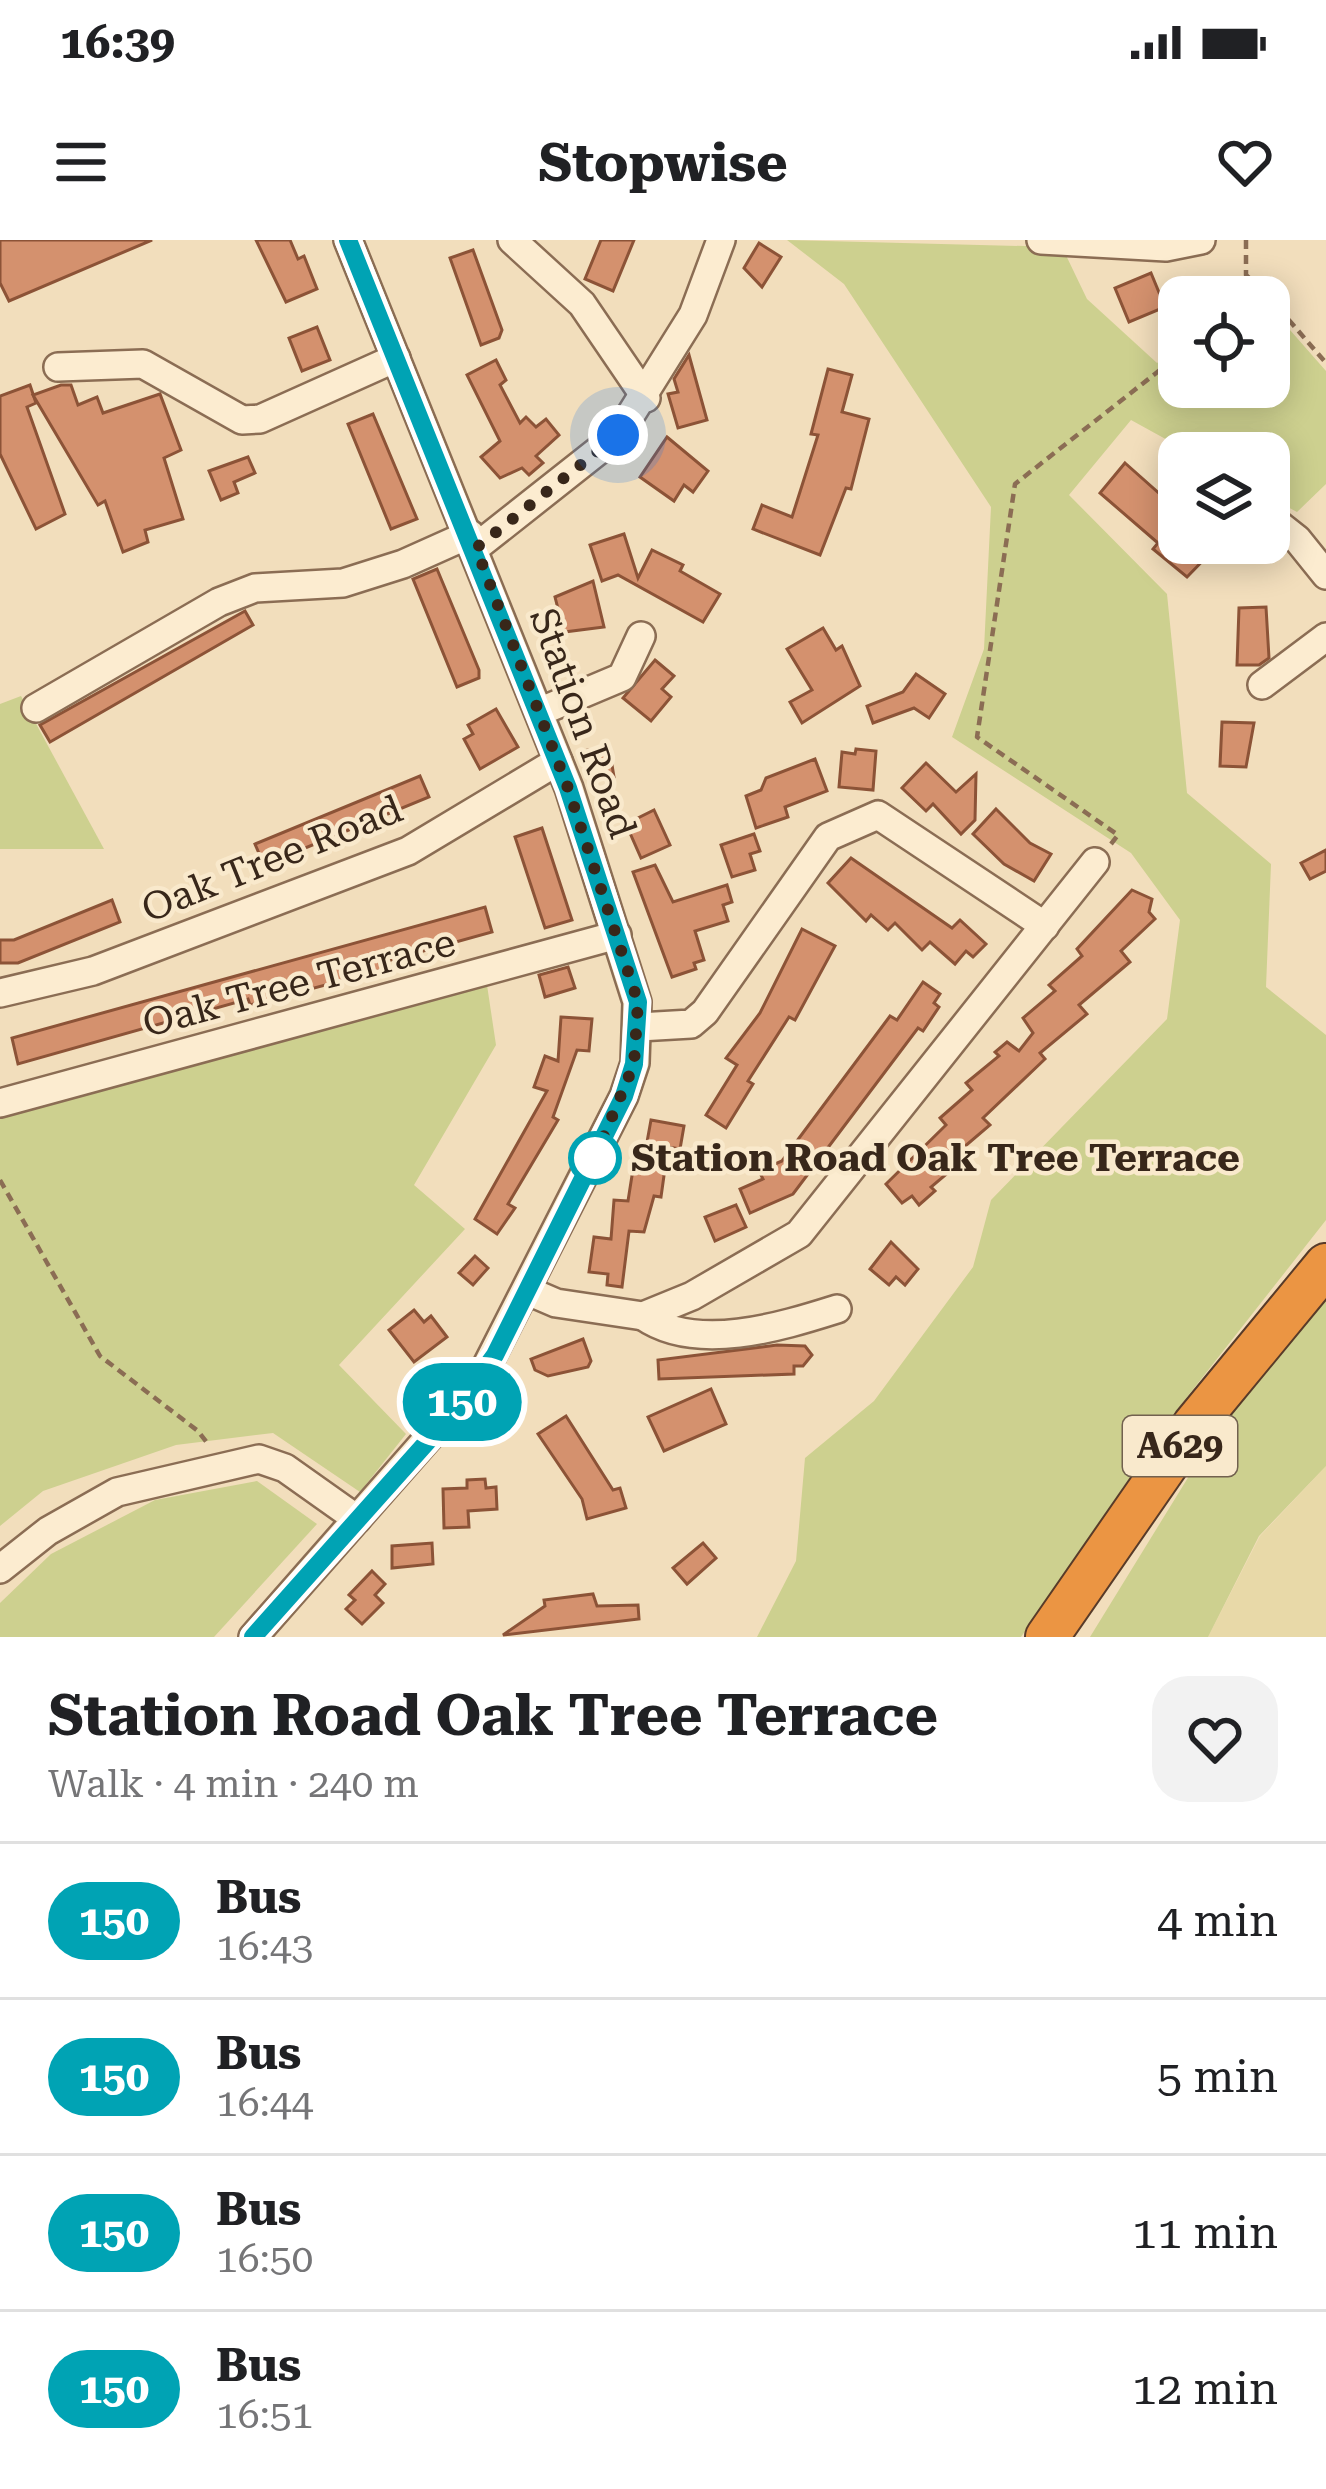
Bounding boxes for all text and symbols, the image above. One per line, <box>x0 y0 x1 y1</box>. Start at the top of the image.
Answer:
text: 16:39 <box>60 16 175 69</box>
icon: menu <box>48 129 114 195</box>
icon: heart <box>1212 129 1278 195</box>
text: Stopwise <box>538 131 788 194</box>
map controls <box>1158 276 1290 564</box>
button: locate <box>1158 276 1290 408</box>
your location <box>588 405 648 465</box>
button: layers <box>1158 432 1290 564</box>
street label: Station Road <box>520 602 646 844</box>
street label: Oak Tree Road <box>135 786 409 932</box>
street label: Oak Tree Terrace <box>138 919 460 1047</box>
marker: Station Road Oak Tree Terrace <box>570 1133 620 1183</box>
place label: Station Road Oak Tree Terrace <box>631 1135 1240 1181</box>
line badge: 150 <box>393 1363 531 1441</box>
text: 150 <box>427 1377 497 1426</box>
road number: A629 <box>1123 1416 1237 1476</box>
button: heart <box>1152 1676 1278 1802</box>
text: Station Road Oak Tree Terrace <box>48 1682 938 1749</box>
text: Walk · 4 min · 240 m <box>48 1761 419 1807</box>
text: Bus <box>216 1871 301 1924</box>
text: 4 min <box>1157 1894 1278 1947</box>
text: 150 <box>79 1896 149 1945</box>
text: 16:43 <box>216 1924 313 1970</box>
text: Bus <box>216 2027 301 2080</box>
text: 5 min <box>1157 2050 1278 2103</box>
text: 150 <box>79 2052 149 2101</box>
text: 16:44 <box>216 2080 313 2126</box>
text: Bus <box>216 2183 301 2236</box>
text: 11 min <box>1132 2206 1278 2259</box>
text: 150 <box>79 2208 149 2257</box>
text: 16:50 <box>216 2236 313 2282</box>
text: Bus <box>216 2339 301 2392</box>
text: 12 min <box>1132 2362 1278 2415</box>
text: 150 <box>79 2364 149 2413</box>
text: 16:51 <box>216 2392 313 2438</box>

